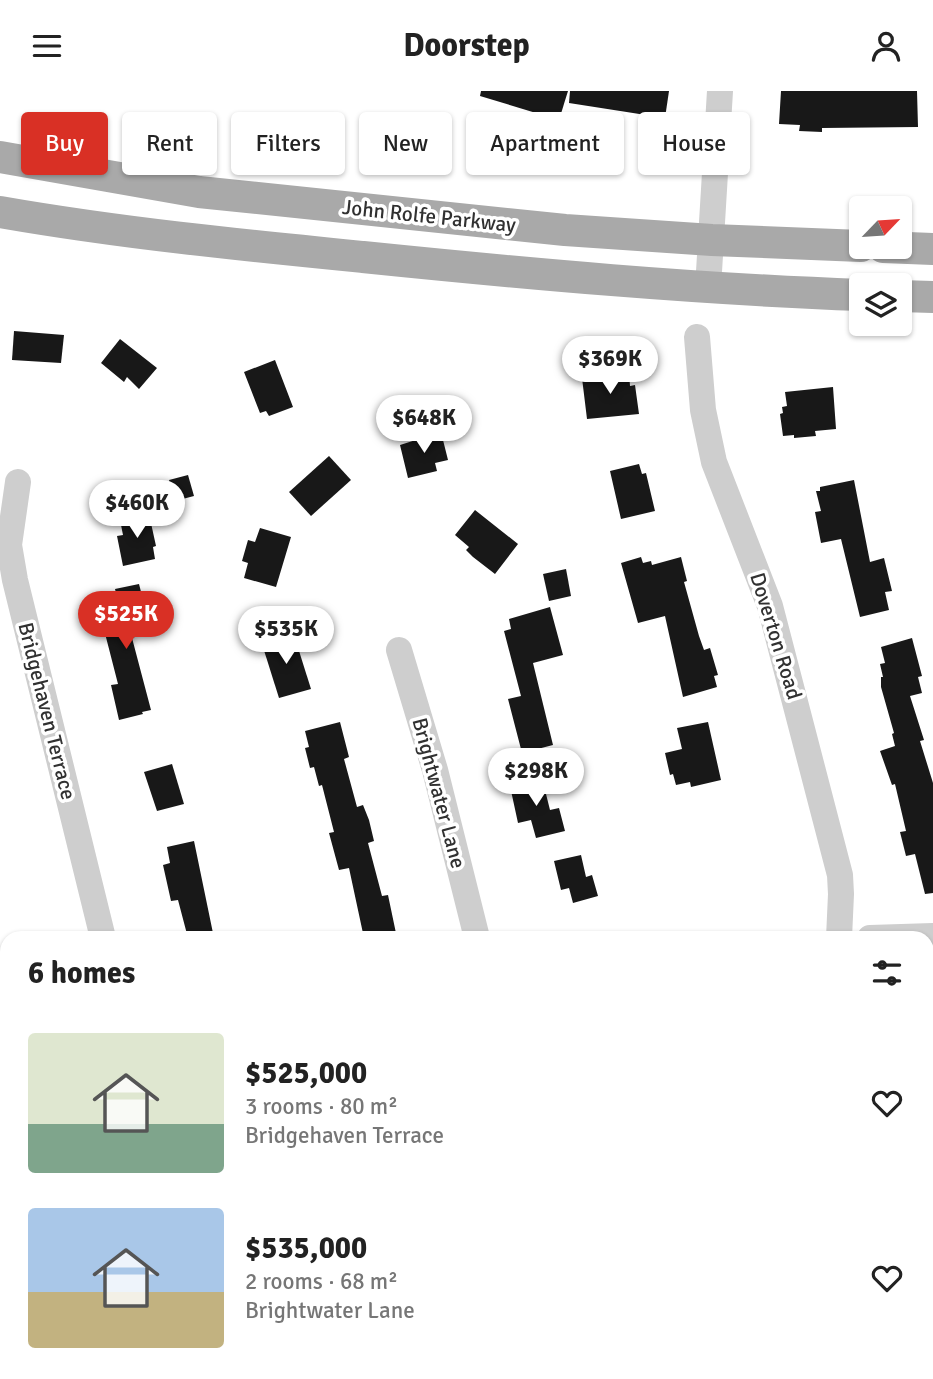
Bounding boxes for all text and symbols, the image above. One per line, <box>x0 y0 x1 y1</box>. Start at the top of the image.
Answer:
text: Doorstep <box>403 26 530 65</box>
icon: menu <box>28 27 66 65</box>
icon: person <box>867 27 905 65</box>
chip: Buy <box>21 112 108 175</box>
chip: Rent <box>122 112 217 175</box>
chip: Filters <box>231 112 345 175</box>
chip: New <box>359 112 452 175</box>
chip: Apartment <box>466 112 624 175</box>
chip: House <box>638 112 750 175</box>
street label: John Rolfe Parkway <box>341 194 517 238</box>
north arrow <box>849 196 912 259</box>
map controls <box>849 196 912 336</box>
button: layers <box>849 273 912 336</box>
pin: $369K <box>561 337 659 396</box>
text: $369K <box>578 344 642 373</box>
pin: $648K <box>375 395 473 455</box>
text: $648K <box>392 403 456 432</box>
pin: $460K <box>88 481 186 540</box>
text: $460K <box>105 488 169 517</box>
street label: Doverton Road <box>744 569 808 703</box>
pin: $525K <box>77 591 175 651</box>
text: $525K <box>94 599 158 628</box>
pin: $535K <box>237 607 335 666</box>
text: $535K <box>254 614 318 643</box>
street label: Bridgehaven Terrace <box>12 620 82 802</box>
street label: Brightwater Lane <box>406 715 472 871</box>
pin: $298K <box>487 749 585 808</box>
text: $298K <box>504 756 568 785</box>
icon: filters <box>868 954 906 992</box>
text: 6 homes <box>28 955 135 992</box>
text: $525,000 <box>245 1055 367 1092</box>
icon: home <box>84 1061 168 1145</box>
icon: heart <box>868 1084 906 1122</box>
text: 3 rooms · 80 m² <box>245 1092 398 1121</box>
text: Bridgehaven Terrace <box>245 1121 444 1150</box>
text: $535,000 <box>245 1230 367 1267</box>
icon: home <box>84 1236 168 1320</box>
icon: heart <box>868 1259 906 1297</box>
text: 2 rooms · 68 m² <box>245 1267 398 1296</box>
text: Brightwater Lane <box>245 1296 415 1325</box>

